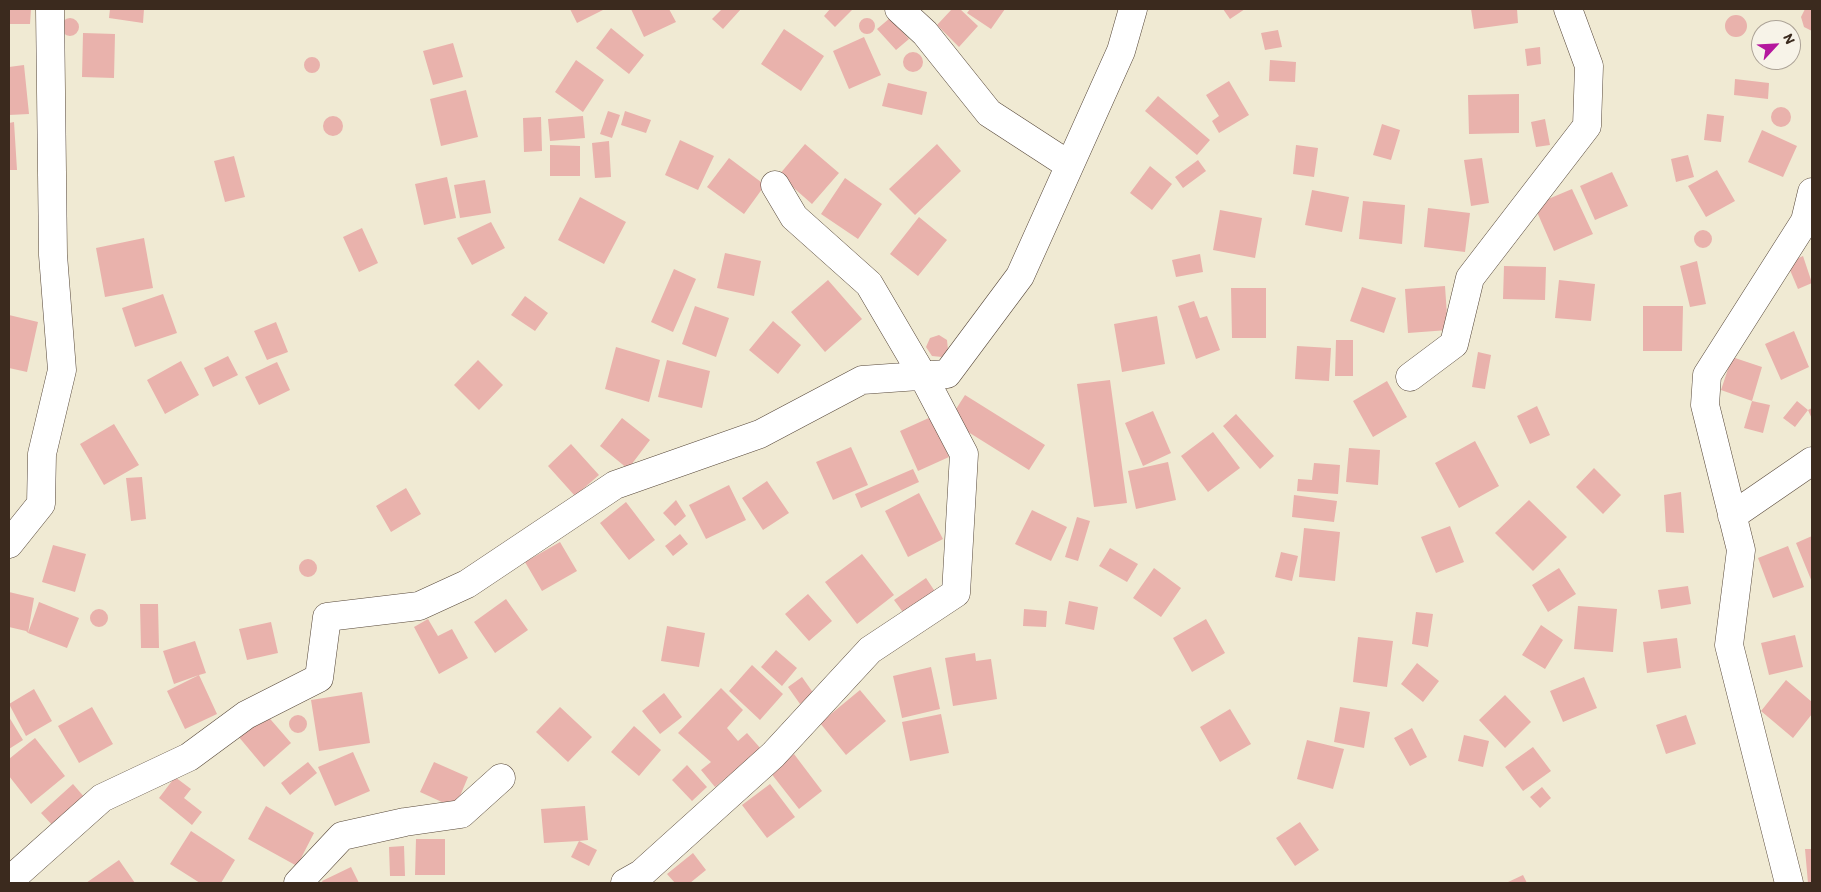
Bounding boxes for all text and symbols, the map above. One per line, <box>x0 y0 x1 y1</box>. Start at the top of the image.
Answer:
north arrow <box>1751 20 1801 70</box>
text: N <box>1779 31 1799 47</box>

